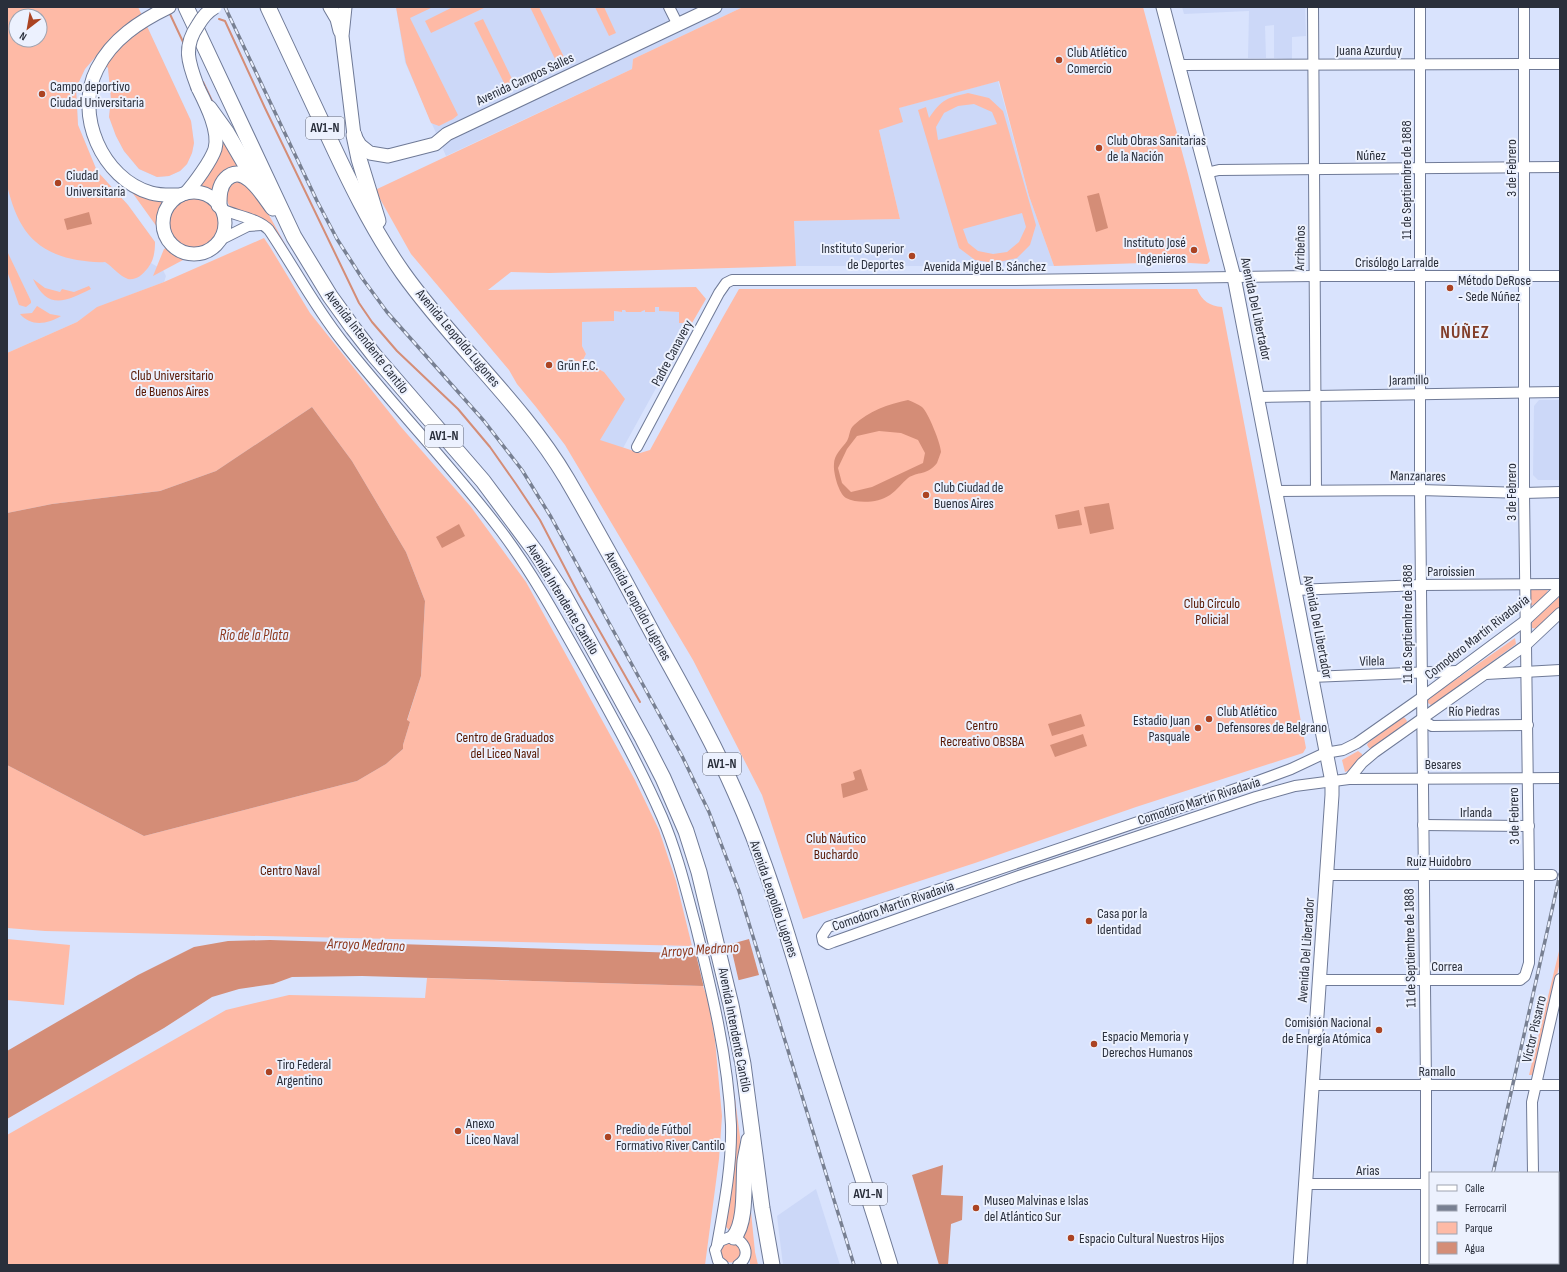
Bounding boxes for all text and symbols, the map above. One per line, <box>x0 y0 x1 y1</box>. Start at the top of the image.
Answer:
north arrow <box>8 8 48 48</box>
text: N <box>17 29 29 43</box>
street label: Juana Azurduy <box>1335 42 1402 59</box>
place label: Club Atlético Comercio <box>1067 44 1127 77</box>
street label: Avenida Campos Salles <box>473 49 577 109</box>
marker: Club Atlético Comercio <box>1054 55 1064 65</box>
place label: Campo deportivo Ciudad Universitaria <box>50 78 144 111</box>
marker: Campo deportivo Ciudad Universitaria <box>37 89 47 99</box>
road number: AV1-N <box>306 117 344 139</box>
street label: 11 de Septiembre de 1888 <box>1398 120 1415 240</box>
place label: Club Obras Sanitarias de la Nación <box>1107 132 1206 165</box>
street label: 3 de Febrero <box>1503 139 1520 197</box>
marker: Club Obras Sanitarias de la Nación <box>1094 143 1104 153</box>
street label: Núñez <box>1356 147 1386 164</box>
place label: Ciudad Universitaria <box>66 167 126 200</box>
marker: Ciudad Universitaria <box>53 178 63 188</box>
street label: Arribeños <box>1291 225 1309 272</box>
place label: Instituto José Ingenieros <box>1124 234 1186 267</box>
place label: Instituto Superior de Deportes <box>821 240 904 273</box>
marker: Instituto José Ingenieros <box>1189 245 1199 255</box>
marker: Instituto Superior de Deportes <box>907 251 917 261</box>
street label: Crisólogo Larralde <box>1355 254 1439 271</box>
street label: Avenida Del Libertador <box>1237 255 1275 362</box>
street label: Avenida Miguel B. Sánchez <box>923 258 1046 275</box>
place label: Método DeRose - Sede Núñez <box>1458 272 1531 305</box>
marker: Método DeRose - Sede Núñez <box>1445 283 1455 293</box>
street label: Avenida Leopoldo Lugones <box>412 285 504 390</box>
street label: Avenida Intendente Cantilo <box>321 286 413 397</box>
street label: Padre Canavery <box>648 317 697 389</box>
district label: NÚÑEZ <box>1440 322 1490 343</box>
place label: Grün F.C. <box>557 357 598 374</box>
marker: Grün F.C. <box>544 360 554 370</box>
park label: Club Universitario de Buenos Aires <box>130 367 214 400</box>
street label: Jaramillo <box>1388 371 1429 389</box>
road number: AV1-N <box>425 425 463 447</box>
street label: 3 de Febrero <box>1503 463 1520 521</box>
street label: Manzanares <box>1390 467 1446 485</box>
place label: Club Ciudad de Buenos Aires <box>934 479 1003 512</box>
marker: Club Ciudad de Buenos Aires <box>921 490 931 500</box>
street label: Avenida Intendente Cantilo <box>523 540 603 658</box>
street label: Avenida Leopoldo Lugones <box>600 547 675 664</box>
street label: Paroissien <box>1427 563 1475 580</box>
street label: 11 de Septiembre de 1888 <box>1399 564 1416 684</box>
street label: Avenida Del Libertador <box>1299 573 1336 680</box>
street label: Comodoro Martín Rivadavia <box>1421 591 1533 683</box>
park label: Club Círculo Policial <box>1184 595 1240 628</box>
water label: Río de la Plata <box>220 626 288 645</box>
street label: Vilela <box>1359 652 1385 670</box>
street label: Río Piedras <box>1448 702 1500 720</box>
place label: Club Atlético Defensores de Belgrano <box>1217 703 1327 736</box>
place label: Estadio Juan Pasquale <box>1133 712 1190 745</box>
marker: Club Atlético Defensores de Belgrano <box>1204 714 1214 724</box>
park label: Centro Recreativo OBSBA <box>940 717 1025 750</box>
marker: Estadio Juan Pasquale <box>1193 723 1203 733</box>
park label: Centro de Graduados del Liceo Naval <box>456 729 554 762</box>
road number: AV1-N <box>703 753 741 775</box>
street label: Besares <box>1425 756 1461 773</box>
street label: Comodoro Martín Rivadavia <box>1136 773 1262 829</box>
street label: 3 de Febrero <box>1505 787 1523 845</box>
street label: Irlanda <box>1460 804 1492 821</box>
park label: Club Náutico Buchardo <box>806 830 866 863</box>
street label: Avenida Leopoldo Lugones <box>746 837 802 960</box>
street label: Ruiz Huidobro <box>1407 853 1472 870</box>
park label: Centro Naval <box>260 862 320 879</box>
street label: Comodoro Martín Rivadavia <box>830 877 956 935</box>
street label: 11 de Septiembre de 1888 <box>1400 888 1420 1008</box>
street label: Avenida Del Libertador <box>1294 897 1318 1004</box>
place label: Casa por la Identidad <box>1097 905 1147 938</box>
marker: Casa por la Identidad <box>1084 916 1094 926</box>
water label: Arroyo Medrano <box>326 934 405 956</box>
water label: Arroyo Medrano <box>659 938 740 962</box>
street label: Correa <box>1431 958 1463 975</box>
street label: Avenida Intendente Cantilo <box>714 965 755 1094</box>
street label: Víctor Pissarro <box>1518 994 1550 1064</box>
place label: Comisión Nacional de Energía Atómica <box>1282 1014 1371 1047</box>
marker: Comisión Nacional de Energía Atómica <box>1374 1025 1384 1035</box>
place label: Espacio Memoria y Derechos Humanos <box>1102 1028 1193 1061</box>
marker: Espacio Memoria y Derechos Humanos <box>1089 1039 1099 1049</box>
place label: Tiro Federal Argentino <box>276 1056 331 1089</box>
street label: Ramallo <box>1418 1063 1456 1080</box>
marker: Tiro Federal Argentino <box>264 1067 274 1077</box>
place label: Anexo Liceo Naval <box>465 1115 519 1148</box>
place label: Predio de Fútbol Formativo River Cantilo <box>616 1121 725 1154</box>
marker: Anexo Liceo Naval <box>453 1126 463 1136</box>
marker: Predio de Fútbol Formativo River Cantilo <box>603 1132 613 1142</box>
street label: Arias <box>1355 1162 1380 1179</box>
legend <box>1429 1172 1559 1264</box>
text: Calle <box>1465 1181 1485 1196</box>
road number: AV1-N <box>849 1183 887 1205</box>
place label: Museo Malvinas e Islas del Atlántico Sur <box>984 1192 1089 1225</box>
text: Ferrocarril <box>1465 1201 1507 1216</box>
marker: Museo Malvinas e Islas del Atlántico Sur <box>971 1203 981 1213</box>
text: Parque <box>1465 1221 1493 1236</box>
place label: Espacio Cultural Nuestros Hijos <box>1079 1230 1224 1247</box>
marker: Espacio Cultural Nuestros Hijos <box>1066 1233 1076 1243</box>
text: Agua <box>1464 1241 1485 1256</box>

